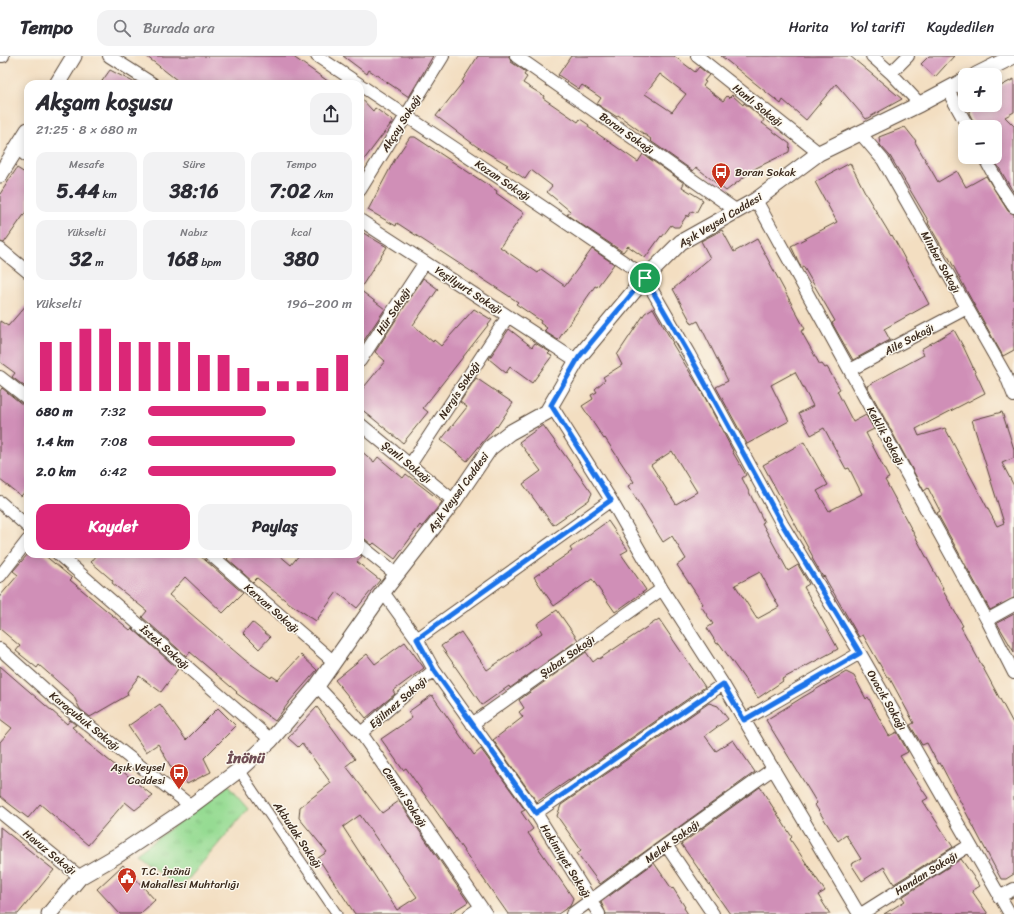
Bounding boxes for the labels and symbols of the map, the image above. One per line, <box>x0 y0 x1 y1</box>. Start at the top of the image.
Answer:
street label: Hanlı Sokağı <box>728 79 787 132</box>
street label: Akçay Sokağı <box>376 91 427 157</box>
street label: Boran Sokağı <box>595 107 658 159</box>
street label: Kozan Sokağı <box>471 155 535 206</box>
bus stop icon: Boran Sokak <box>710 161 732 189</box>
place label: Boran Sokak <box>735 163 796 182</box>
street label: Aşık Veysel Caddesi <box>674 187 767 254</box>
street label: Minber Sokağı <box>915 227 966 297</box>
street label: Yeşilyurt Sokağı <box>431 261 507 320</box>
pin <box>628 261 662 295</box>
street label: Hür Sokağı <box>371 284 416 339</box>
street label: Aile Sokağı <box>880 318 938 361</box>
street label: Nergis Sokağı <box>433 357 485 423</box>
street label: Keklik Sokağı <box>861 403 910 469</box>
street label: Şanlı Sokağı <box>377 436 436 489</box>
street label: Aşık Veysel Caddesi <box>422 448 495 537</box>
street label: Kervan Sokağı <box>240 579 304 638</box>
street label: İstek Sokağı <box>135 620 194 675</box>
street label: Şubat Sokağı <box>535 630 599 683</box>
street label: Ovacık Sokağı <box>861 666 912 734</box>
street label: Eğilmez Sokağı <box>365 671 432 733</box>
street label: Karaçubuk Sokağı <box>45 687 124 756</box>
district label: İnönü <box>226 745 266 771</box>
place label: Aşık Veysel Caddesi <box>110 758 166 790</box>
bus stop icon: Aşık Veysel Caddesi <box>168 762 190 790</box>
street label: Cemevi Sokağı <box>377 763 432 832</box>
street label: Akbudak Sokağı <box>268 797 327 873</box>
street label: Melek Sokağı <box>641 815 704 868</box>
street label: Hakimiyet Sokağı <box>535 820 596 902</box>
street label: Havuz Sokağı <box>19 825 81 880</box>
street label: Handan Sokağı <box>891 846 962 900</box>
place label: T.C. İnönü Mahallesi Muhtarlığı <box>141 862 239 894</box>
public building icon: T.C. İnönü Mahallesi Muhtarlığı <box>116 866 138 894</box>

